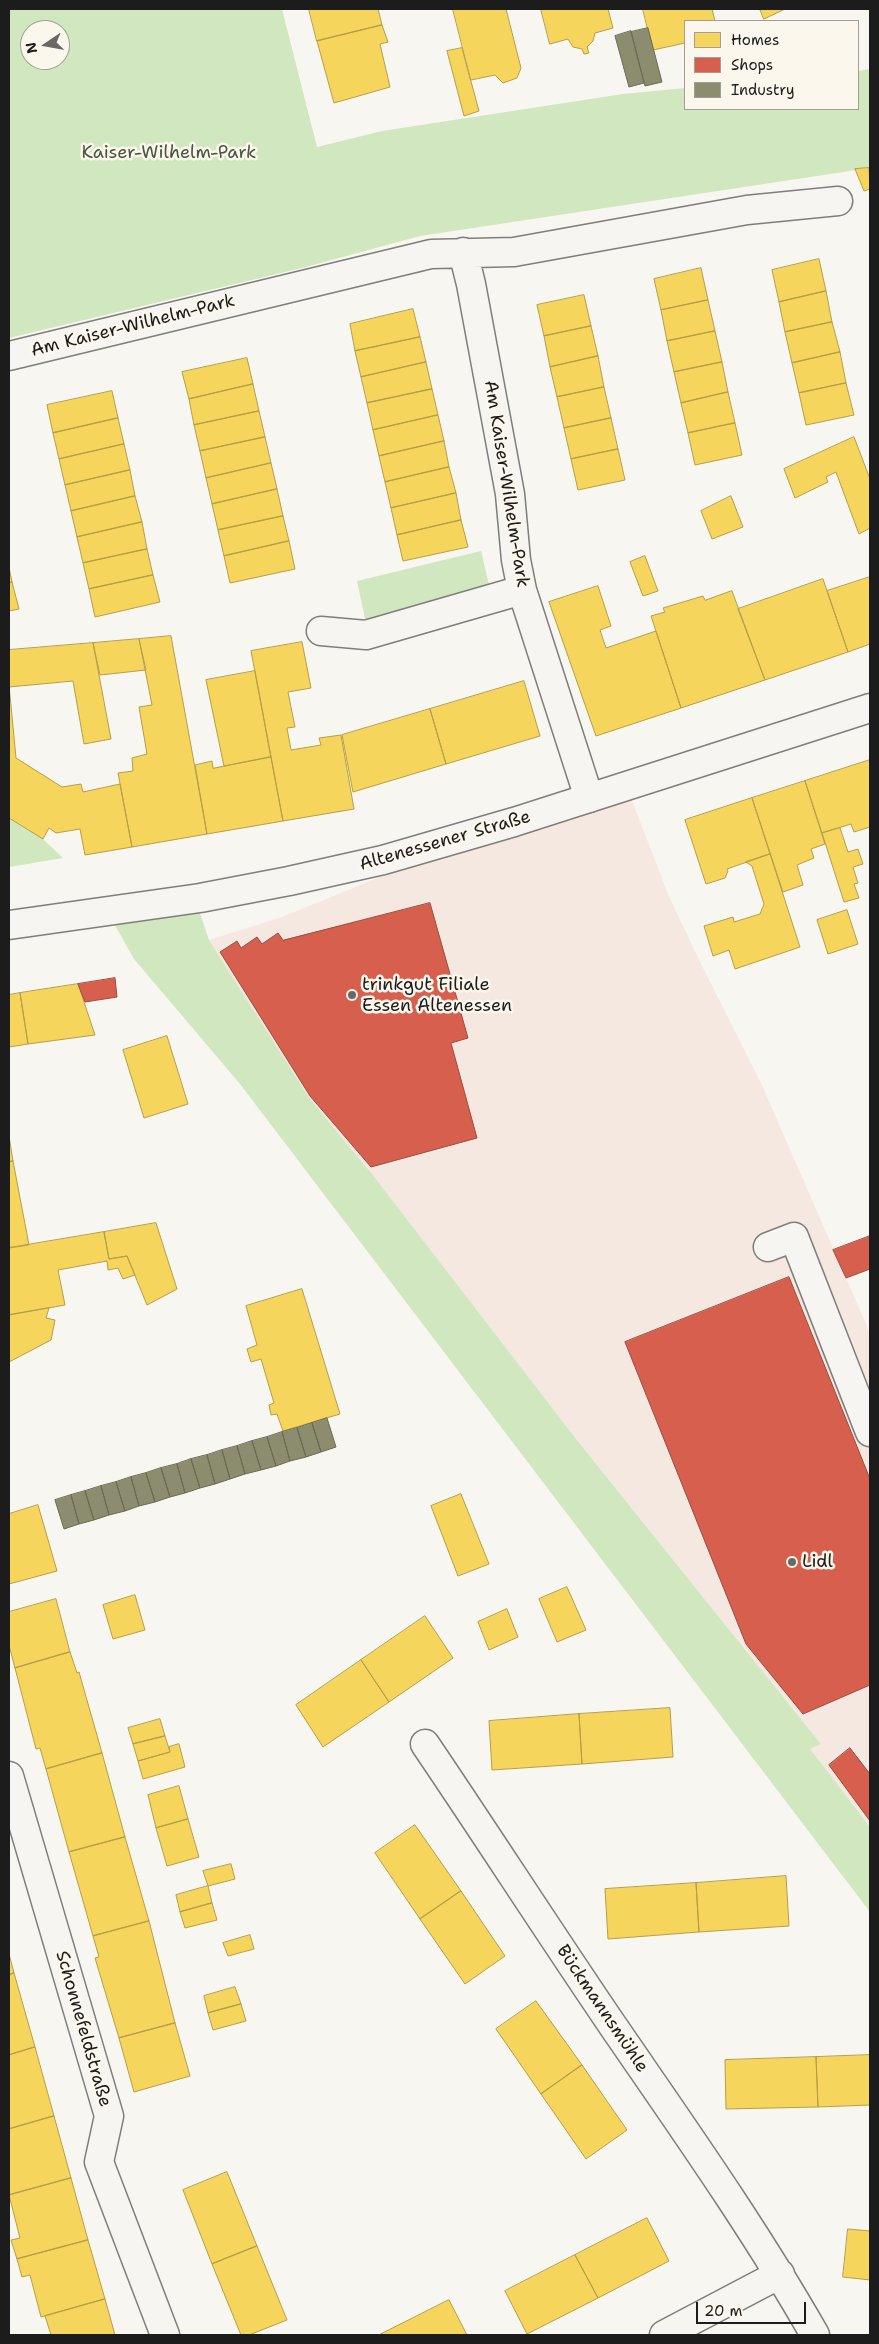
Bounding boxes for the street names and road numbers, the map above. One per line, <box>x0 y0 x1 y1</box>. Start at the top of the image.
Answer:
street label: Am Kaiser-Wilhelm-Park <box>29 290 237 362</box>
street label: Am Kaiser-Wilhelm-Park <box>479 379 533 589</box>
street label: Altenessener Straße <box>357 806 533 876</box>
street label: Bückmannsmühle <box>551 1941 653 2077</box>
street label: Schonnefeldstraße <box>50 1948 116 2110</box>

